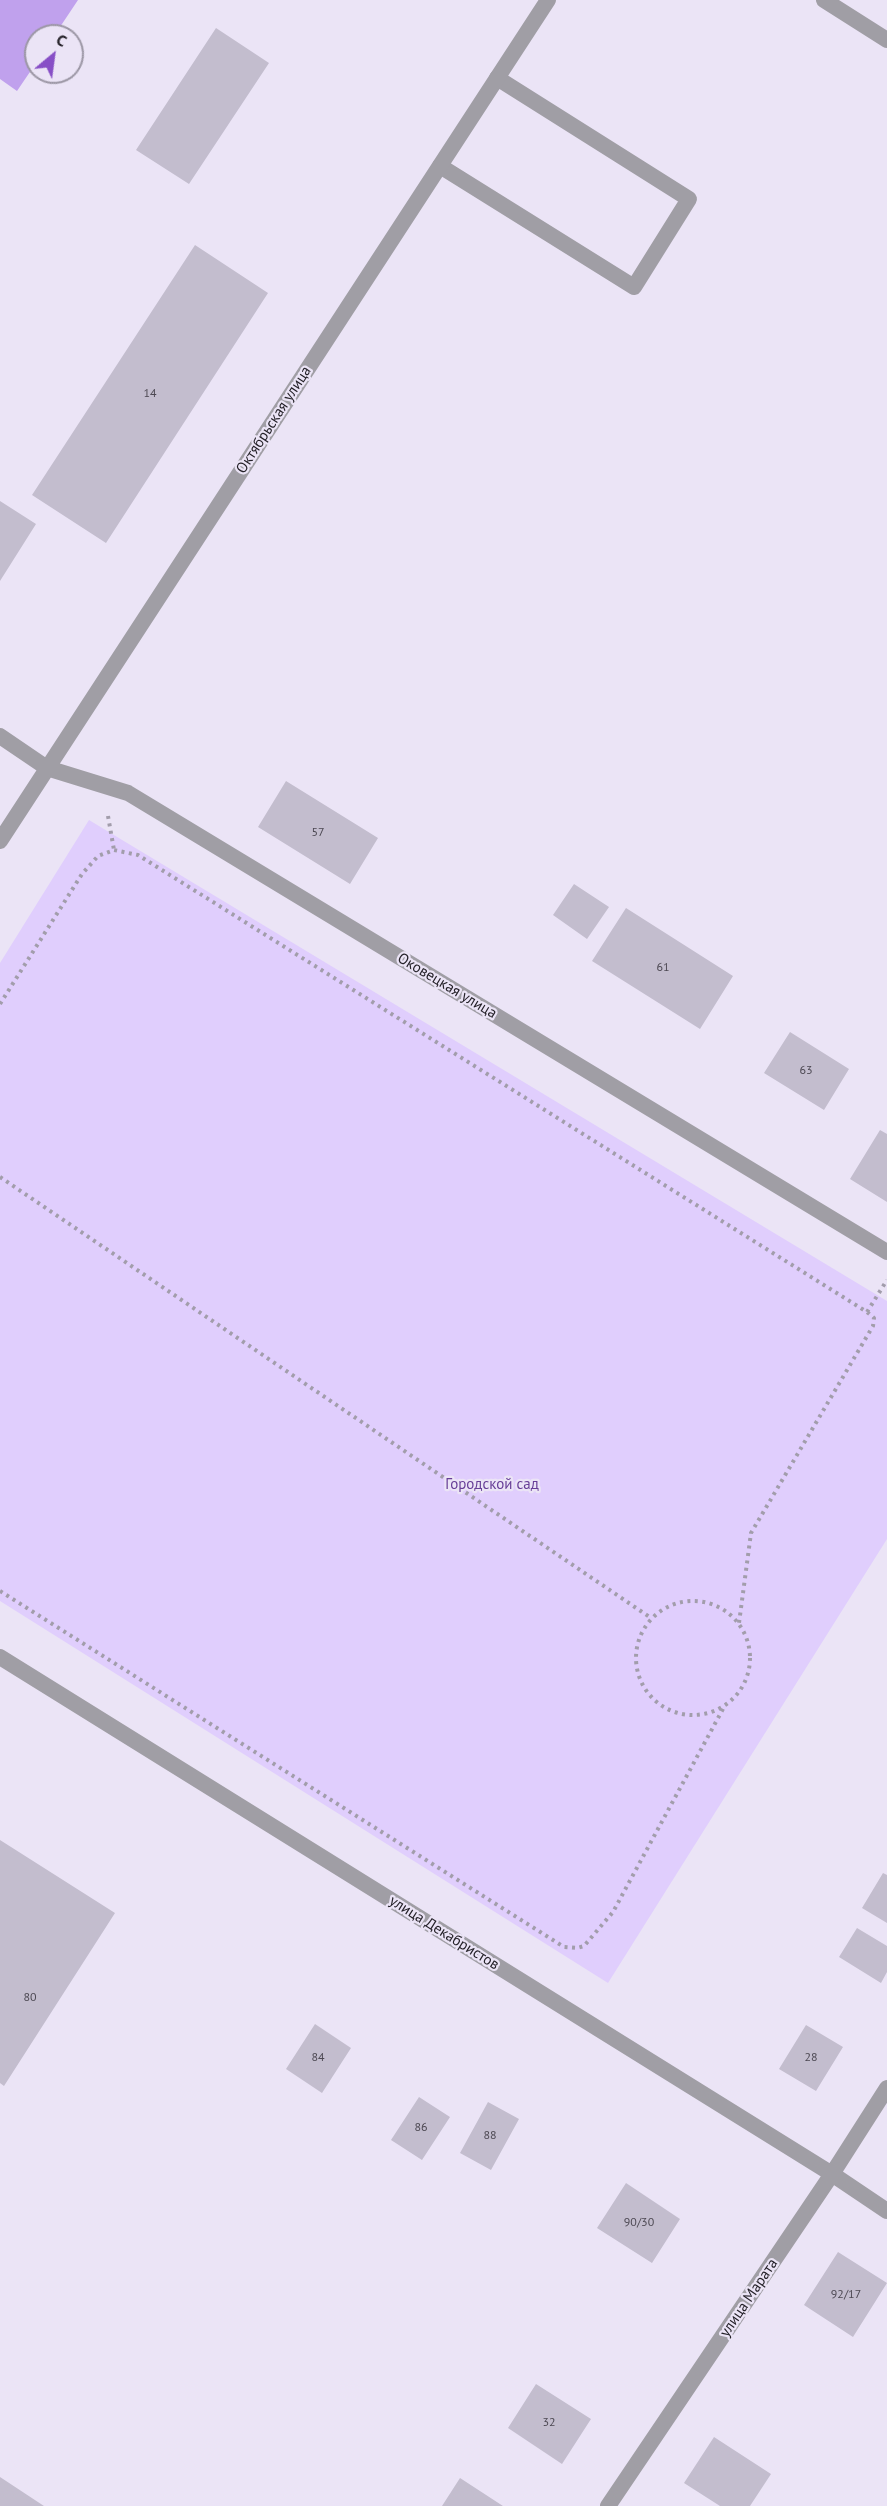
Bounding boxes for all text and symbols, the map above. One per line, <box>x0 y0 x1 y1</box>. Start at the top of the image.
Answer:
north arrow <box>24 24 84 84</box>
text: С <box>53 29 71 51</box>
street label: Октябрьская улица <box>233 363 315 477</box>
house number: 14 <box>143 387 157 401</box>
house number: 57 <box>311 826 325 840</box>
street label: Оковецкая улица <box>394 949 500 1023</box>
house number: 61 <box>656 961 670 975</box>
house number: 63 <box>799 1064 813 1078</box>
park label: Городской сад <box>445 1476 539 1494</box>
street label: улица Декабристов <box>386 1892 502 1974</box>
house number: 80 <box>23 1991 37 2005</box>
house number: 84 <box>311 2051 325 2065</box>
house number: 28 <box>804 2051 818 2065</box>
house number: 86 <box>414 2121 428 2135</box>
house number: 88 <box>483 2129 497 2143</box>
house number: 90/30 <box>624 2216 654 2230</box>
street label: улица Марата <box>716 2255 782 2341</box>
house number: 92/17 <box>831 2288 861 2302</box>
house number: 32 <box>542 2416 556 2430</box>

